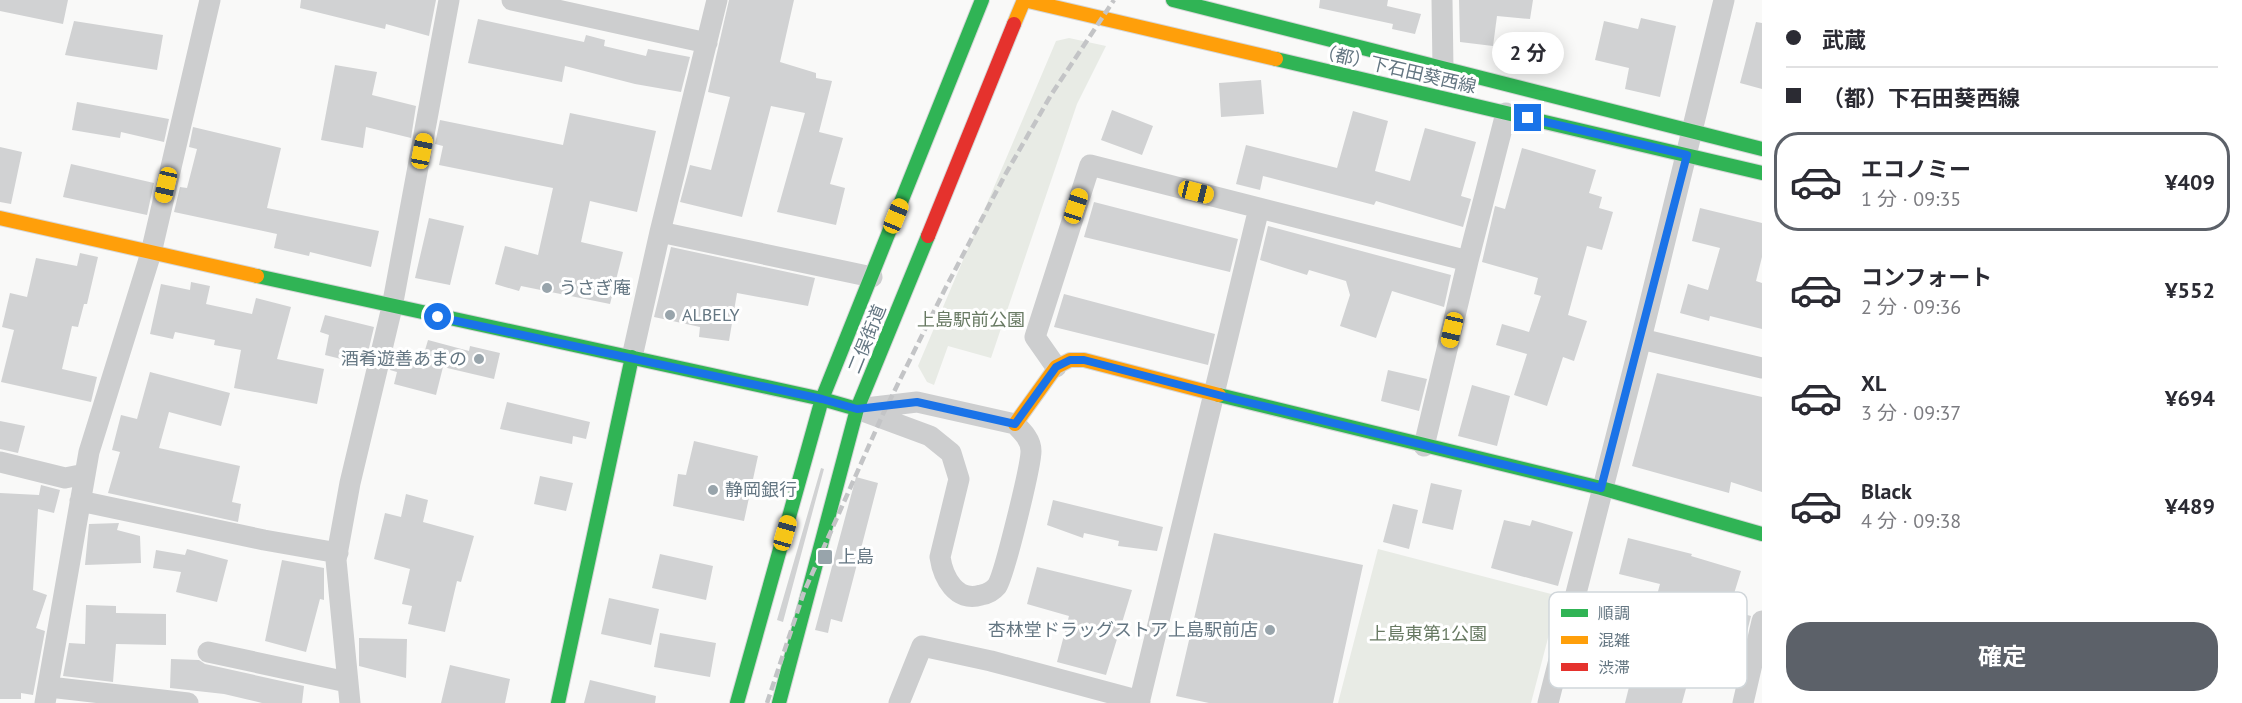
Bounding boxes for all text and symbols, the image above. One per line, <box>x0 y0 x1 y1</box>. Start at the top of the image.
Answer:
text: 武蔵 <box>1822 26 1866 54</box>
callout: 2 分 <box>1492 31 1564 73</box>
street label: （都）下石田葵西線 <box>1316 39 1479 98</box>
text: 2 分 <box>1510 40 1546 66</box>
text: （都）下石田葵西線 <box>1822 84 2020 112</box>
route end <box>1514 104 1541 131</box>
car <box>410 132 434 170</box>
icon: car <box>1789 155 1843 209</box>
text: エコノミー <box>1861 155 1971 183</box>
car <box>153 165 179 205</box>
text: ¥409 <box>2165 168 2215 196</box>
car <box>1176 179 1216 205</box>
car <box>1062 186 1090 226</box>
text: 1 分 · 09:35 <box>1861 186 1961 212</box>
car <box>881 196 911 236</box>
icon: car <box>1789 263 1843 317</box>
text: コンフォート <box>1861 263 1992 291</box>
place label: うさぎ庵 <box>559 276 631 299</box>
text: ¥552 <box>2165 276 2215 304</box>
marker: うさぎ庵 <box>540 281 554 295</box>
text: 2 分 · 09:36 <box>1861 294 1961 320</box>
street label: 二俣街道 <box>842 301 891 376</box>
route start <box>424 303 451 330</box>
place label: ALBELY <box>682 303 739 326</box>
marker: ALBELY <box>663 308 677 322</box>
park label: 上島駅前公園 <box>917 308 1025 331</box>
car <box>1439 310 1465 350</box>
place label: 酒肴遊善あまの <box>341 347 467 370</box>
marker: 酒肴遊善あまの <box>472 352 486 366</box>
text: XL <box>1861 369 1886 397</box>
icon: car <box>1789 371 1843 425</box>
text: ¥694 <box>2165 384 2215 412</box>
text: 3 分 · 09:37 <box>1861 400 1961 426</box>
text: Black <box>1861 477 1912 505</box>
place label: 静岡銀行 <box>725 478 797 501</box>
icon: car <box>1789 479 1843 533</box>
marker: 静岡銀行 <box>706 483 720 497</box>
text: ¥489 <box>2165 492 2215 520</box>
text: 4 分 · 09:38 <box>1861 508 1961 534</box>
car <box>771 513 799 553</box>
place label: 上島 <box>838 545 874 568</box>
marker: 上島 <box>816 548 834 566</box>
legend <box>1549 592 1747 688</box>
text: 順調 <box>1598 603 1630 623</box>
place label: 杏林堂ドラッグストア上島駅前店 <box>988 618 1258 641</box>
park label: 上島東第1公園 <box>1369 622 1487 645</box>
button: 確定 <box>1786 622 2218 691</box>
marker: 杏林堂ドラッグストア上島駅前店 <box>1263 623 1277 637</box>
text: 混雑 <box>1598 630 1630 650</box>
text: 渋滞 <box>1598 657 1630 677</box>

